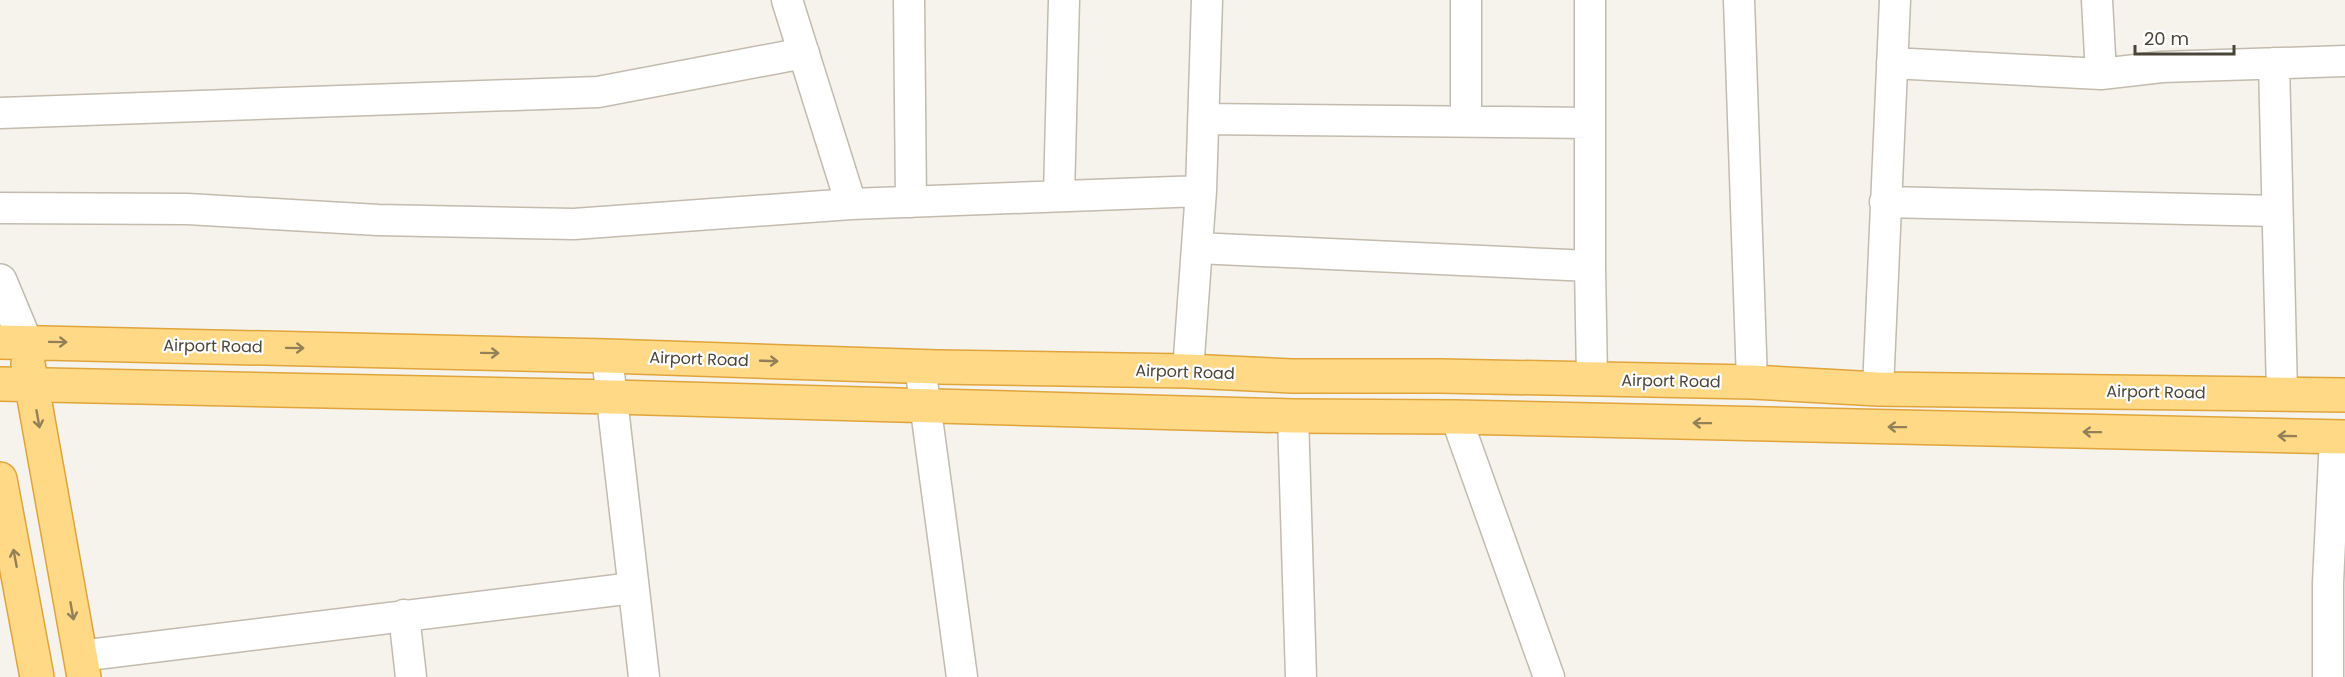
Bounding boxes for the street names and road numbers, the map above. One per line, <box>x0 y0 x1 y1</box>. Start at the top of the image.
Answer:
street label: Airport Road <box>163 334 263 358</box>
street label: Airport Road <box>649 346 749 372</box>
street label: Airport Road <box>1135 359 1235 385</box>
street label: Airport Road <box>1621 369 1721 393</box>
street label: Airport Road <box>2106 380 2206 404</box>

